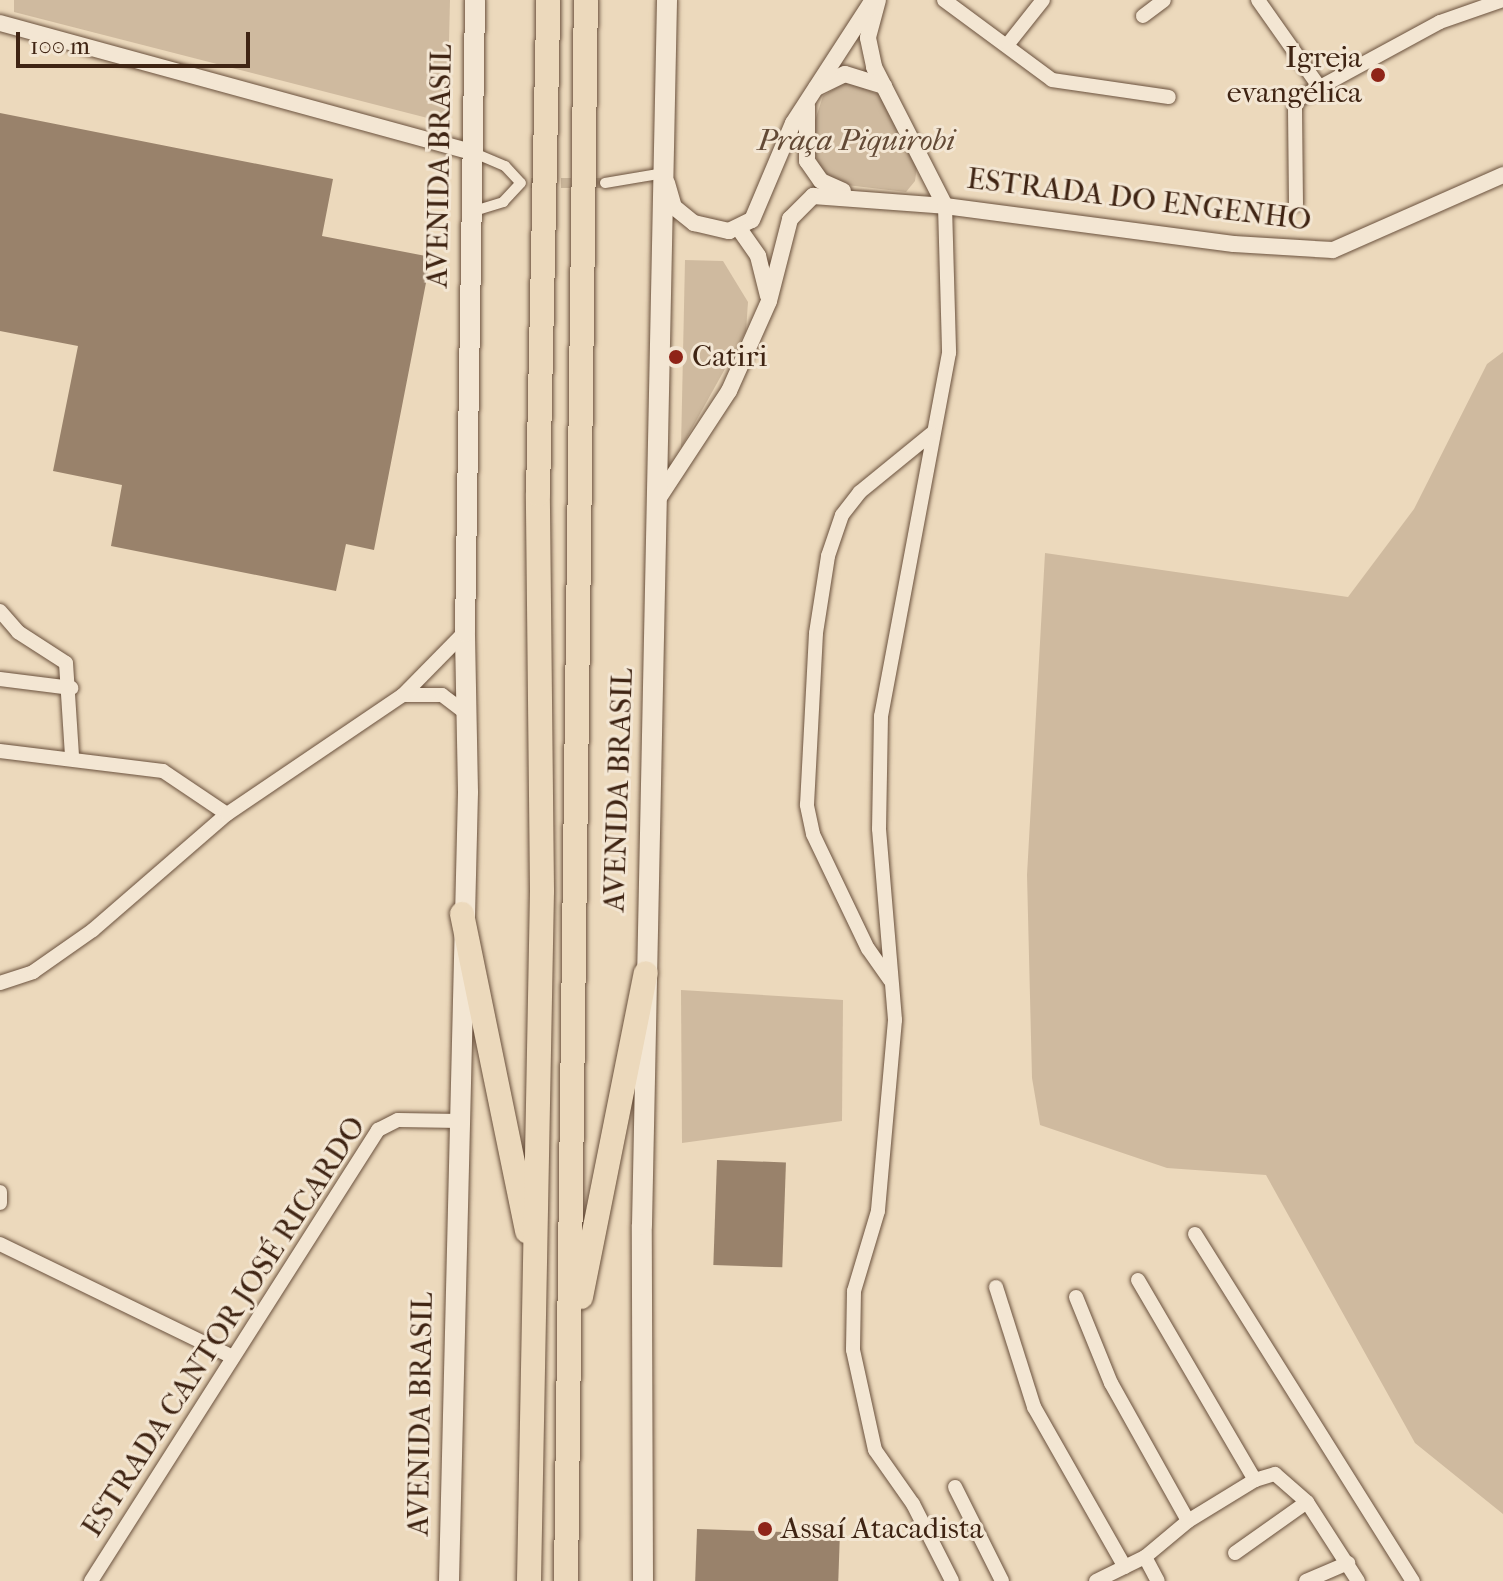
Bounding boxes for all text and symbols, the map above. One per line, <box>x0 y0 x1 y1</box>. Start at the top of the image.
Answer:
scale bar <box>20 16 254 66</box>
text: 100 m <box>30 32 90 60</box>
place label: Igreja evangélica <box>1227 40 1362 110</box>
street label: AVENIDA BRASIL <box>420 44 460 288</box>
marker: Igreja evangélica <box>1369 66 1387 84</box>
park label: Praça Piquirobi <box>757 123 955 159</box>
street label: ESTRADA DO ENGENHO <box>965 161 1313 239</box>
place label: Catiri <box>692 339 767 375</box>
marker: Catiri <box>667 348 685 366</box>
street label: AVENIDA BRASIL <box>597 668 641 912</box>
street label: ESTRADA CANTOR JOSÉ RICARDO <box>74 1110 374 1544</box>
street label: AVENIDA BRASIL <box>401 1292 441 1536</box>
place label: Assaí Atacadista <box>781 1511 983 1547</box>
marker: Assaí Atacadista <box>756 1520 774 1538</box>

